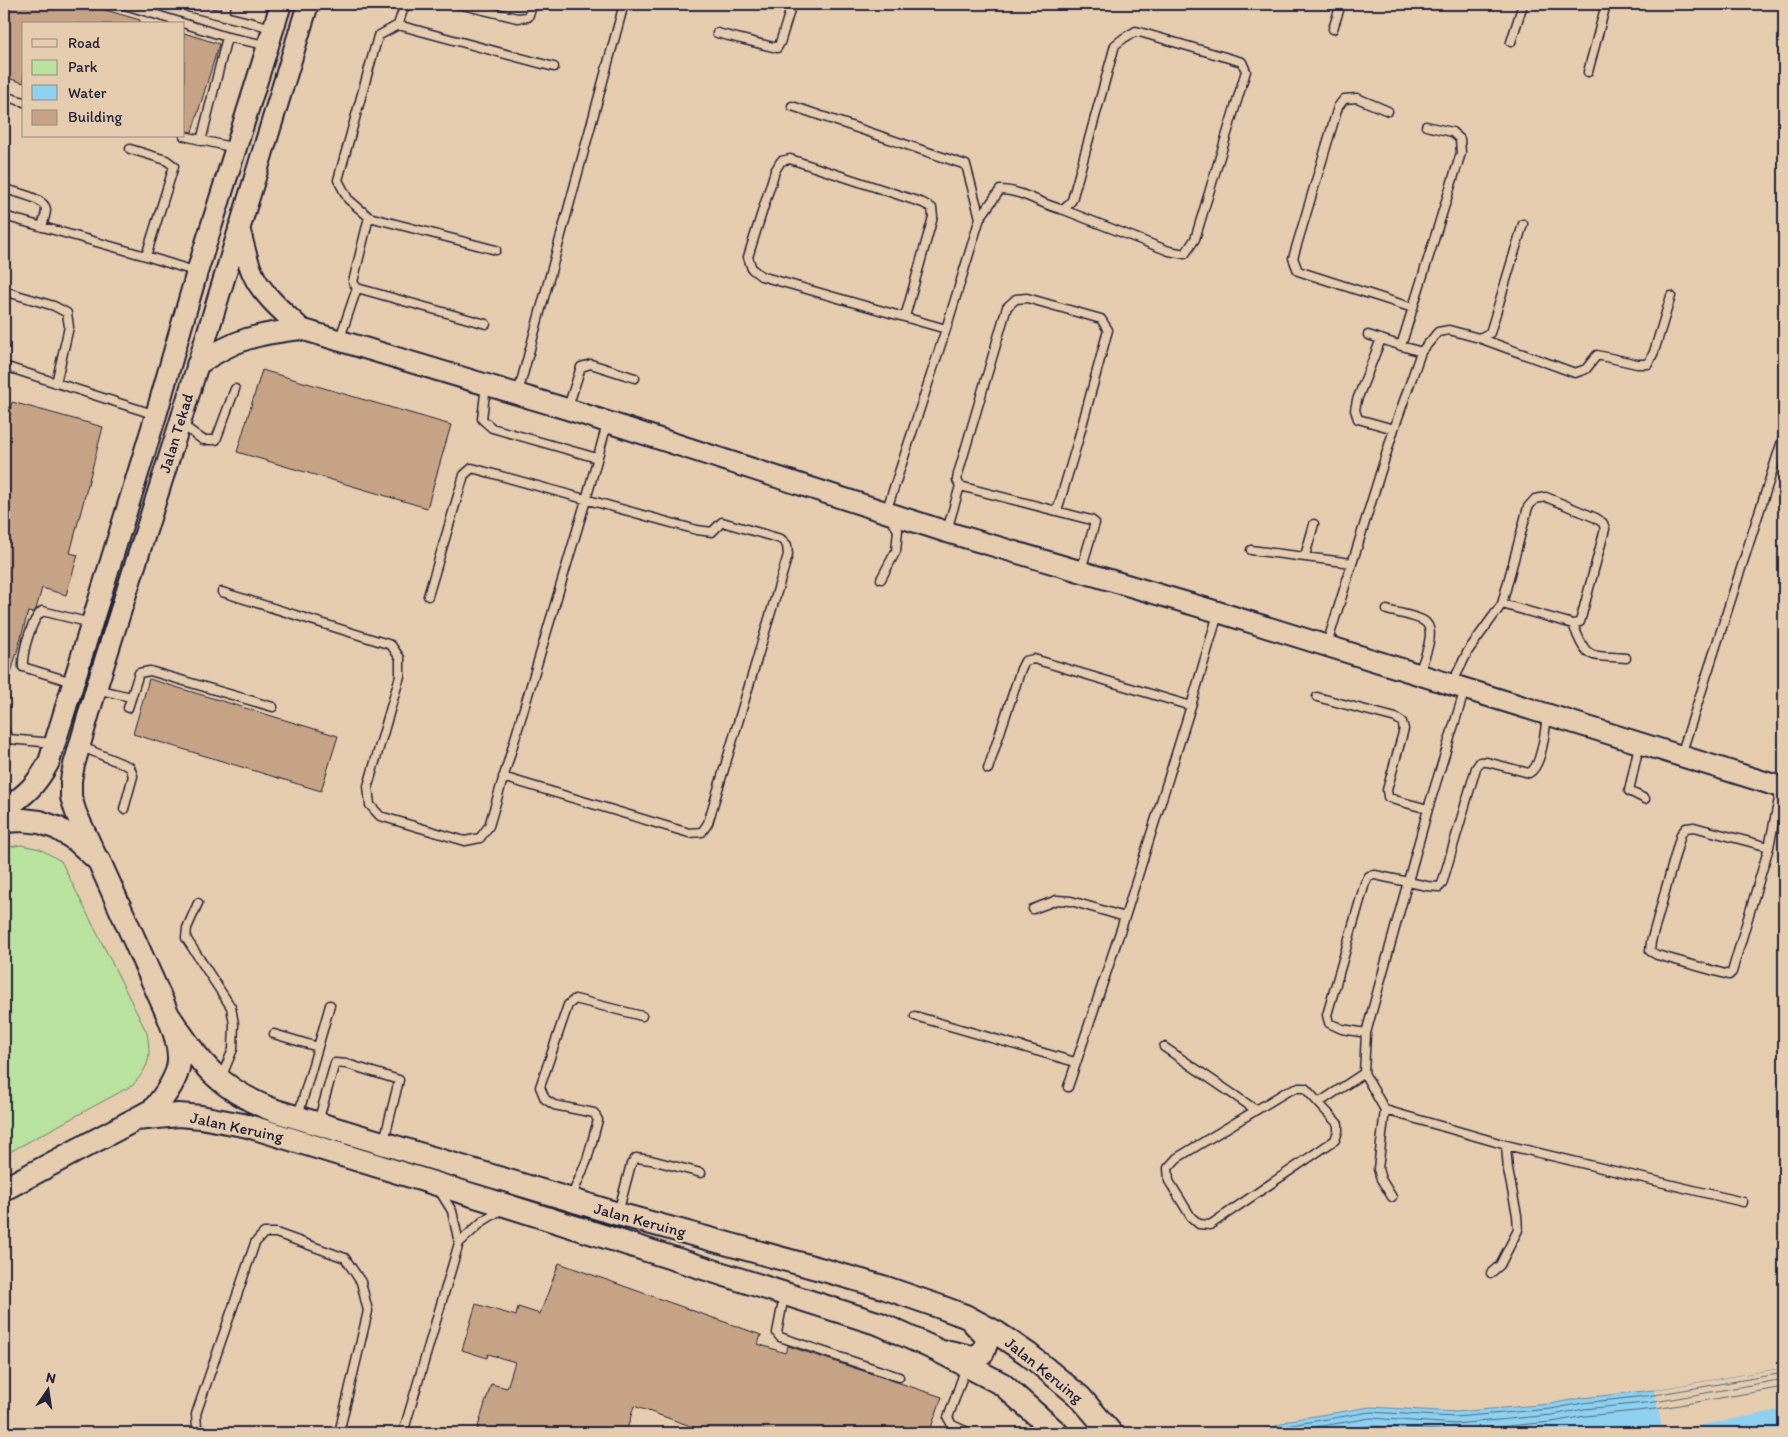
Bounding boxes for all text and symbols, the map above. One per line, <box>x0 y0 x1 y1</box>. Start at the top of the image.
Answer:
legend <box>22 22 185 138</box>
text: Road <box>68 34 101 52</box>
text: Park <box>68 58 98 76</box>
text: Water <box>68 84 107 102</box>
text: Building <box>68 108 122 126</box>
street label: Jalan Tekad <box>155 391 197 475</box>
street label: Jalan Keruing <box>189 1108 286 1146</box>
street label: Jalan Keruing <box>592 1199 689 1242</box>
street label: Jalan Keruing <box>1001 1333 1087 1408</box>
north arrow <box>22 1364 72 1414</box>
text: N <box>44 1368 57 1387</box>

